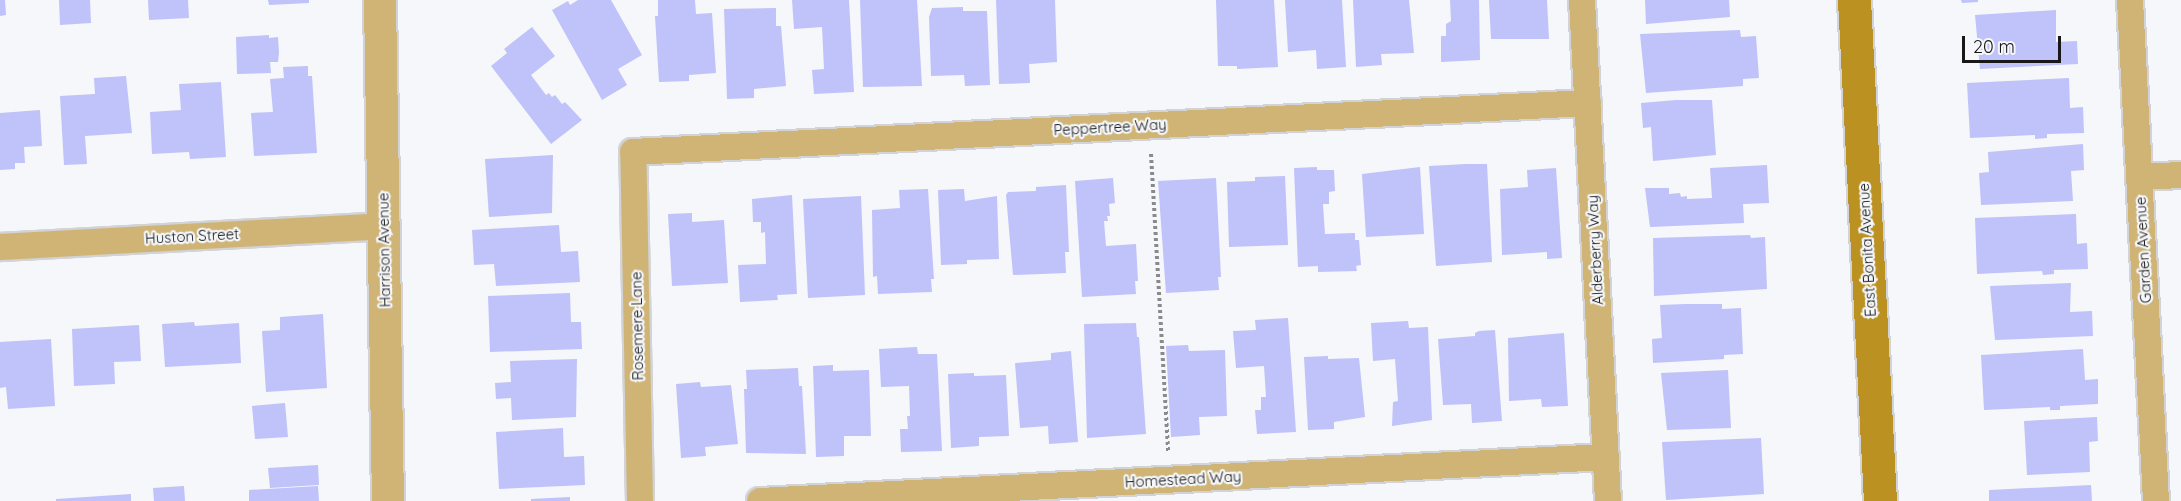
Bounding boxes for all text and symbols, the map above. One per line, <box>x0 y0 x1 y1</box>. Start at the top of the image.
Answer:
scale bar <box>1965 24 2064 62</box>
text: 20 m <box>1973 35 2015 58</box>
street label: Peppertree Way <box>1053 115 1167 139</box>
street label: East Bonita Avenue <box>1855 183 1879 317</box>
street label: Harrison Avenue <box>374 192 394 308</box>
street label: Alderberry Way <box>1583 195 1607 305</box>
street label: Garden Avenue <box>2131 196 2155 304</box>
street label: Huston Street <box>144 225 240 247</box>
street label: Rosemere Lane <box>627 271 647 381</box>
street label: Homestead Way <box>1124 467 1242 491</box>

